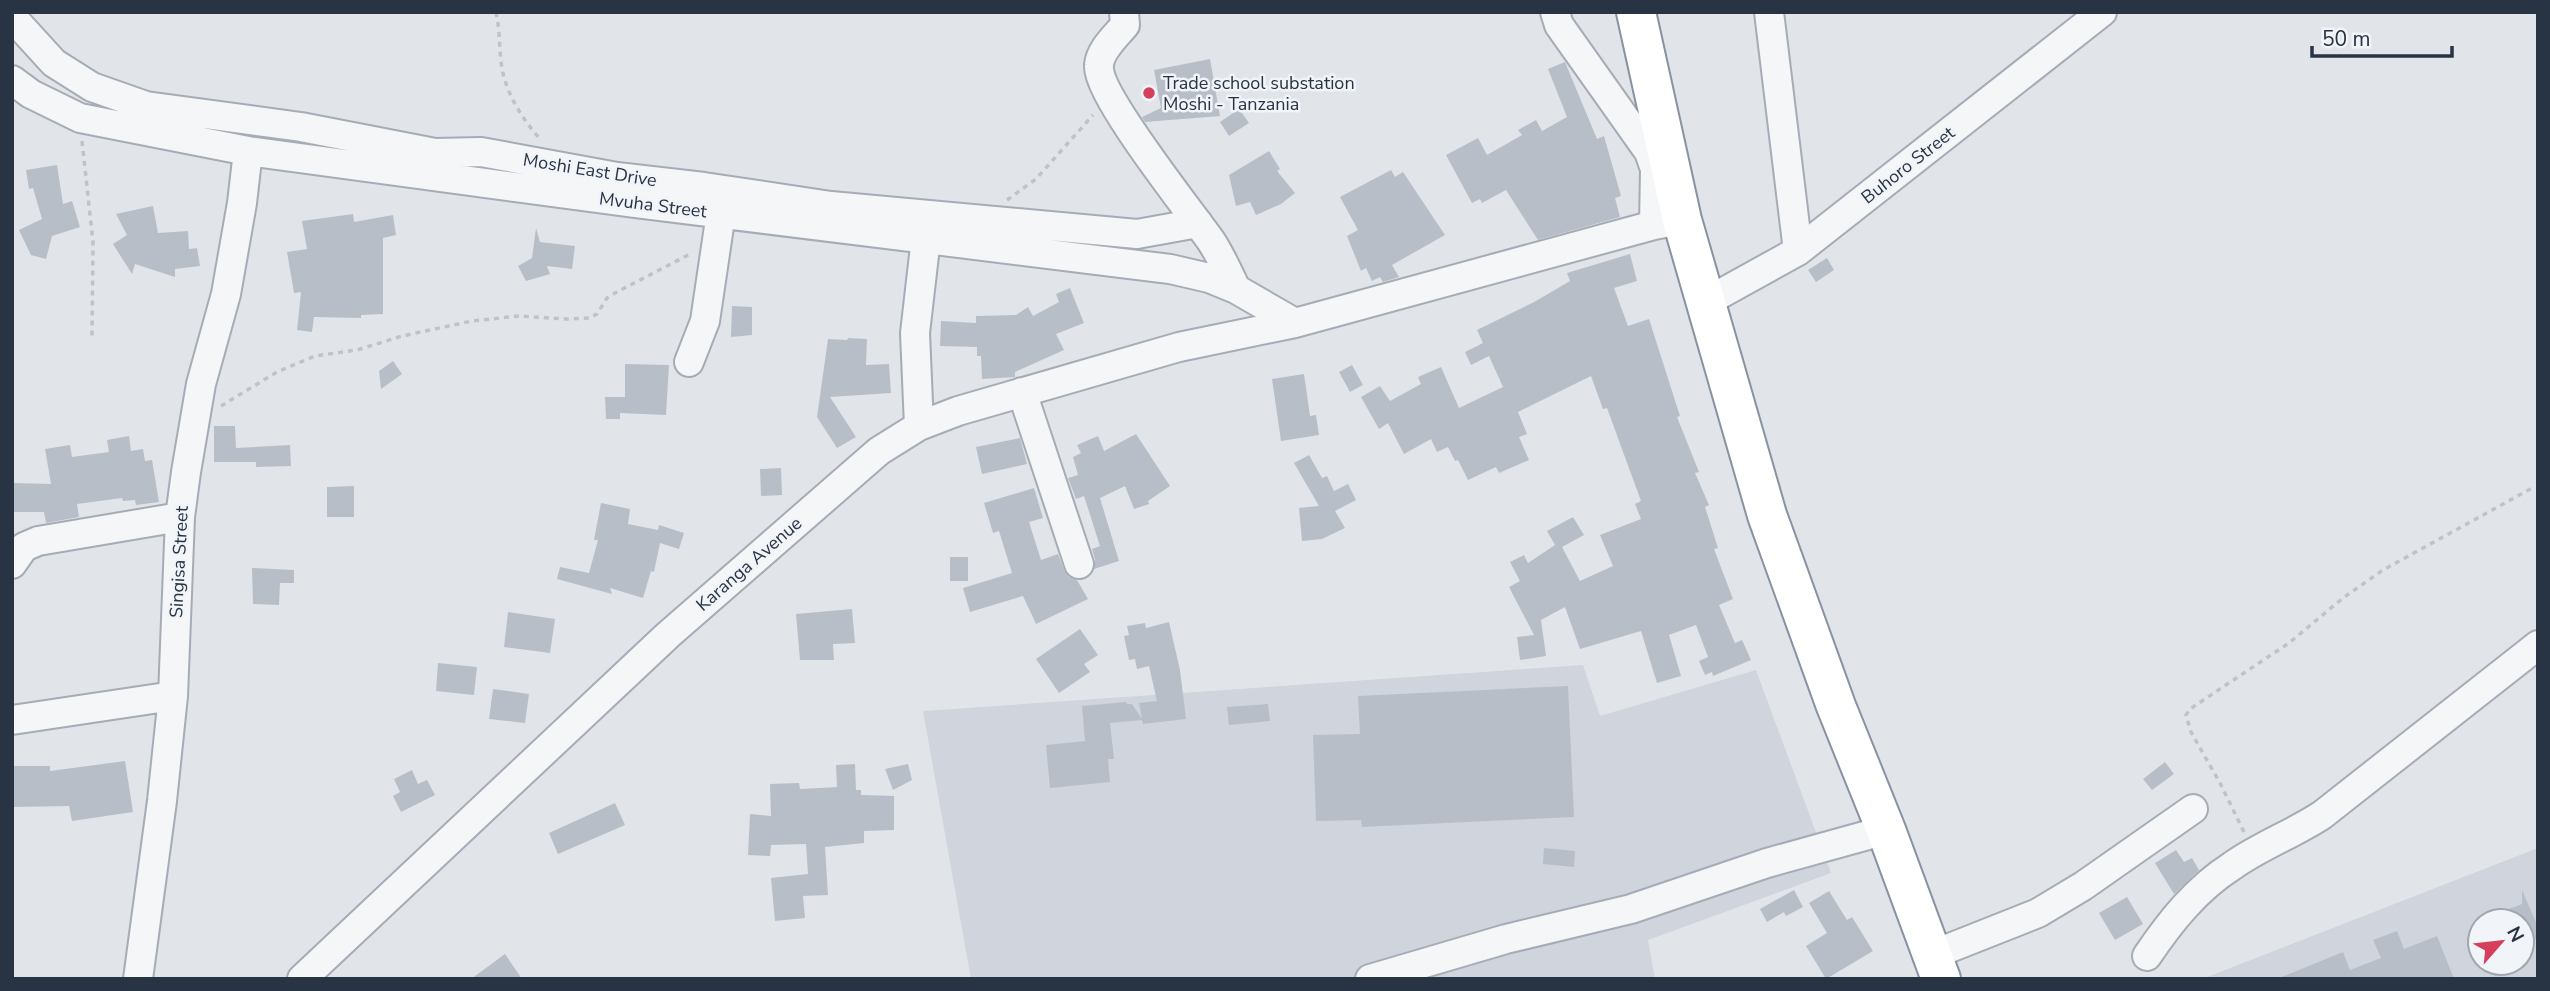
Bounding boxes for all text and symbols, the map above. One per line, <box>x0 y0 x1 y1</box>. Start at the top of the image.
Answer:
scale bar <box>2312 14 2452 58</box>
text: 50 m <box>2322 25 2371 53</box>
place label: Trade school substation Moshi - Tanzania <box>1163 71 1355 116</box>
marker: Trade school substation Moshi - Tanzania <box>1141 85 1157 101</box>
street label: Buhoro Street <box>1856 120 1960 209</box>
street label: Moshi East Drive <box>521 148 659 192</box>
street label: Mvuha Street <box>598 186 709 224</box>
street label: Singisa Street <box>164 505 194 619</box>
street label: Karanga Avenue <box>691 511 807 617</box>
north arrow <box>2466 907 2536 977</box>
text: N <box>2500 922 2530 947</box>

